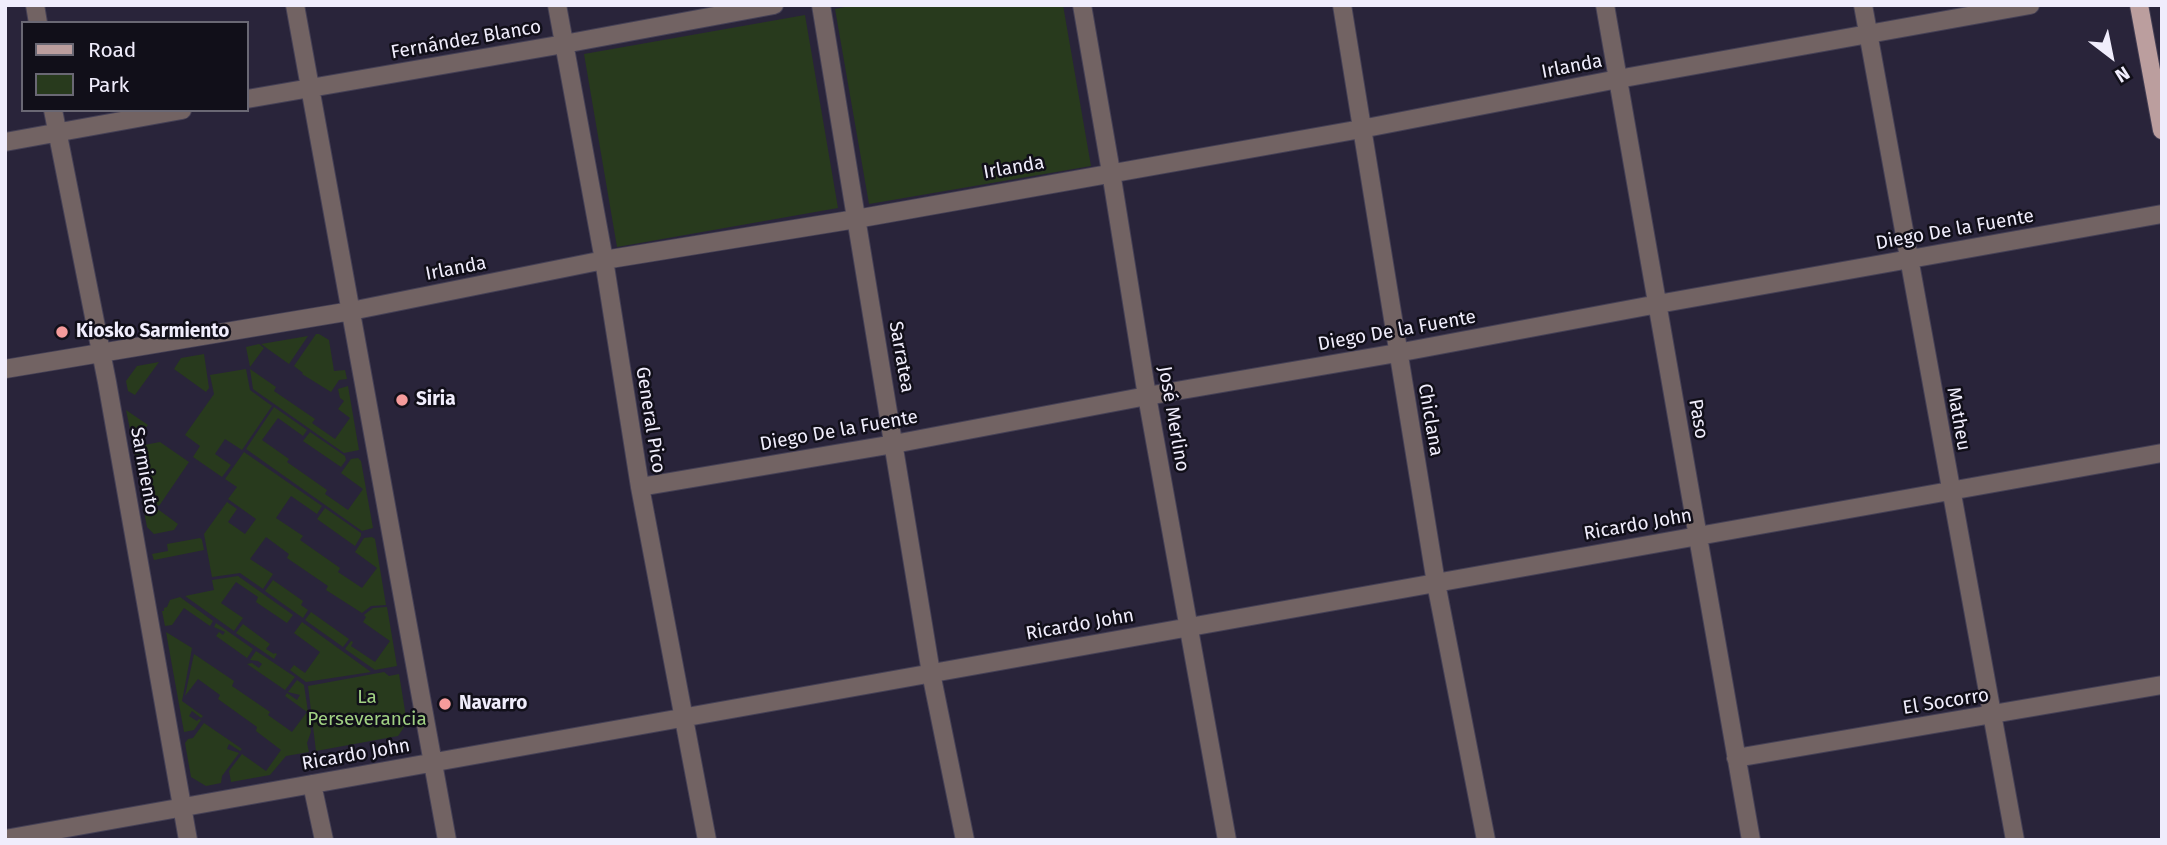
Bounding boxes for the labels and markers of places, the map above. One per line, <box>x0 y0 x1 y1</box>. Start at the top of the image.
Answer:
place label: Kiosko Sarmiento <box>76 321 229 343</box>
marker: Kiosko Sarmiento <box>54 324 70 340</box>
place label: Siria <box>416 389 456 411</box>
marker: Siria <box>394 392 410 408</box>
place label: Navarro <box>459 693 527 715</box>
marker: Navarro <box>437 696 453 712</box>

